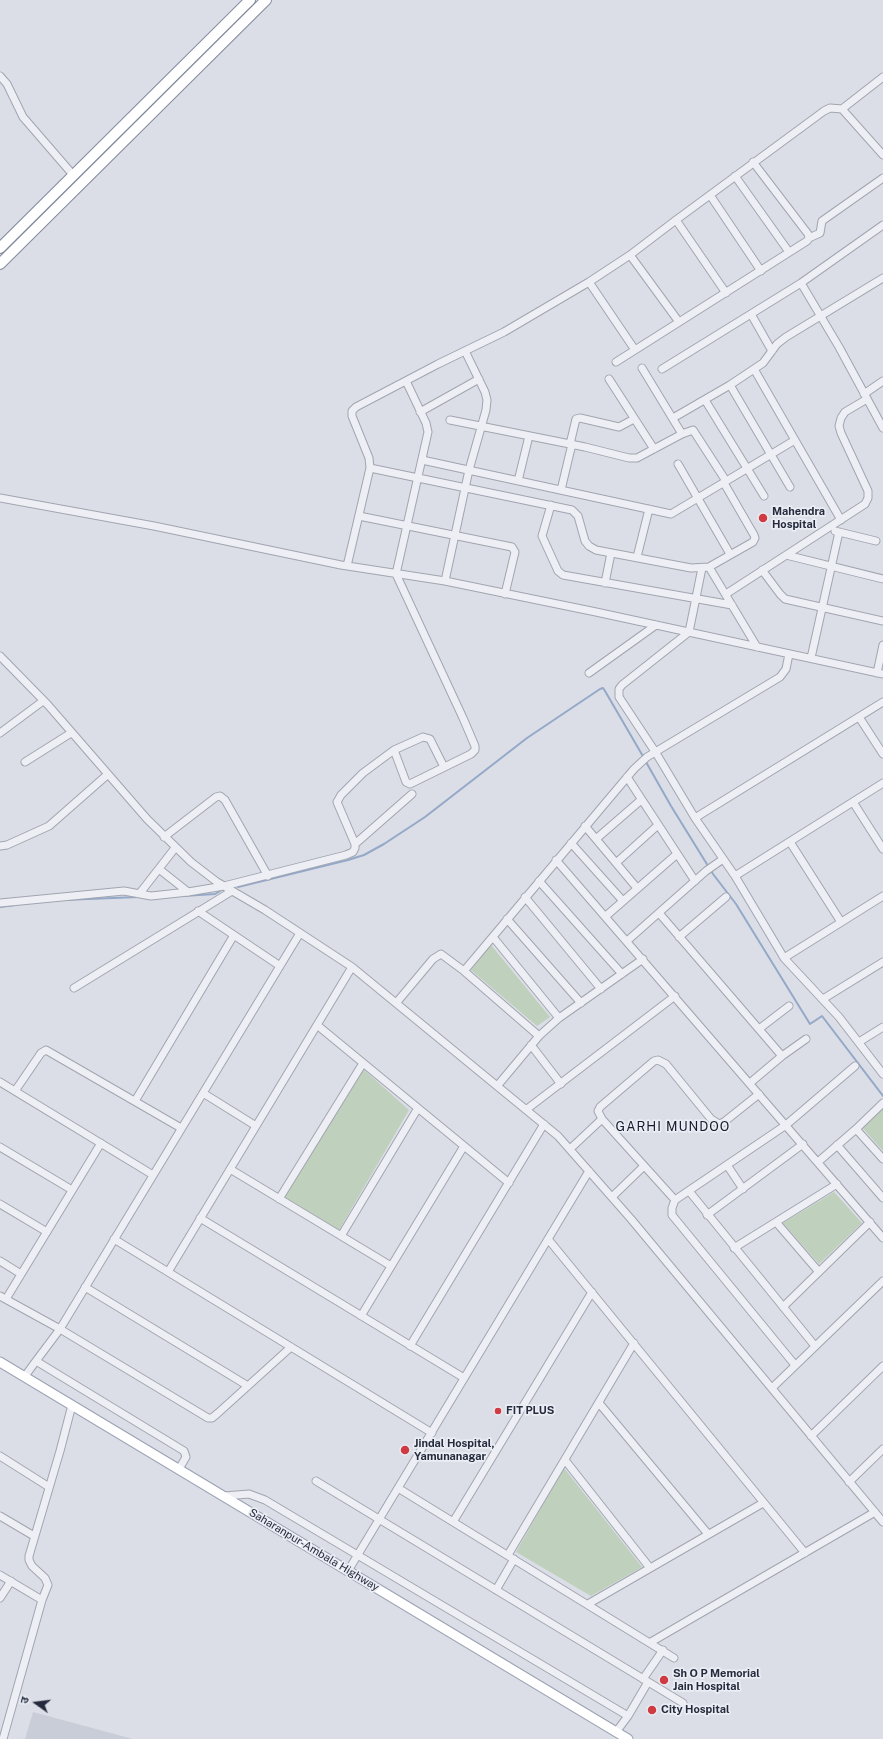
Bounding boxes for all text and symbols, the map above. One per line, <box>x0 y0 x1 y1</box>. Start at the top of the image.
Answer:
place label: Mahendra Hospital <box>772 505 825 531</box>
marker: Mahendra Hospital <box>757 512 769 524</box>
district label: GARHI MUNDOO <box>616 1119 730 1135</box>
place label: FIT PLUS <box>506 1404 554 1418</box>
marker: FIT PLUS <box>493 1406 503 1416</box>
place label: Jindal Hospital, Yamunanagar <box>414 1437 495 1463</box>
marker: Jindal Hospital, Yamunanagar <box>399 1444 411 1456</box>
street label: Saharanpur-Ambala Highway <box>247 1506 381 1594</box>
place label: Sh O P Memorial Jain Hospital <box>673 1667 760 1693</box>
marker: Sh O P Memorial Jain Hospital <box>658 1674 670 1686</box>
north arrow <box>16 1683 56 1723</box>
text: उ <box>18 1696 31 1705</box>
place label: City Hospital <box>661 1703 730 1717</box>
marker: City Hospital <box>646 1704 658 1716</box>

